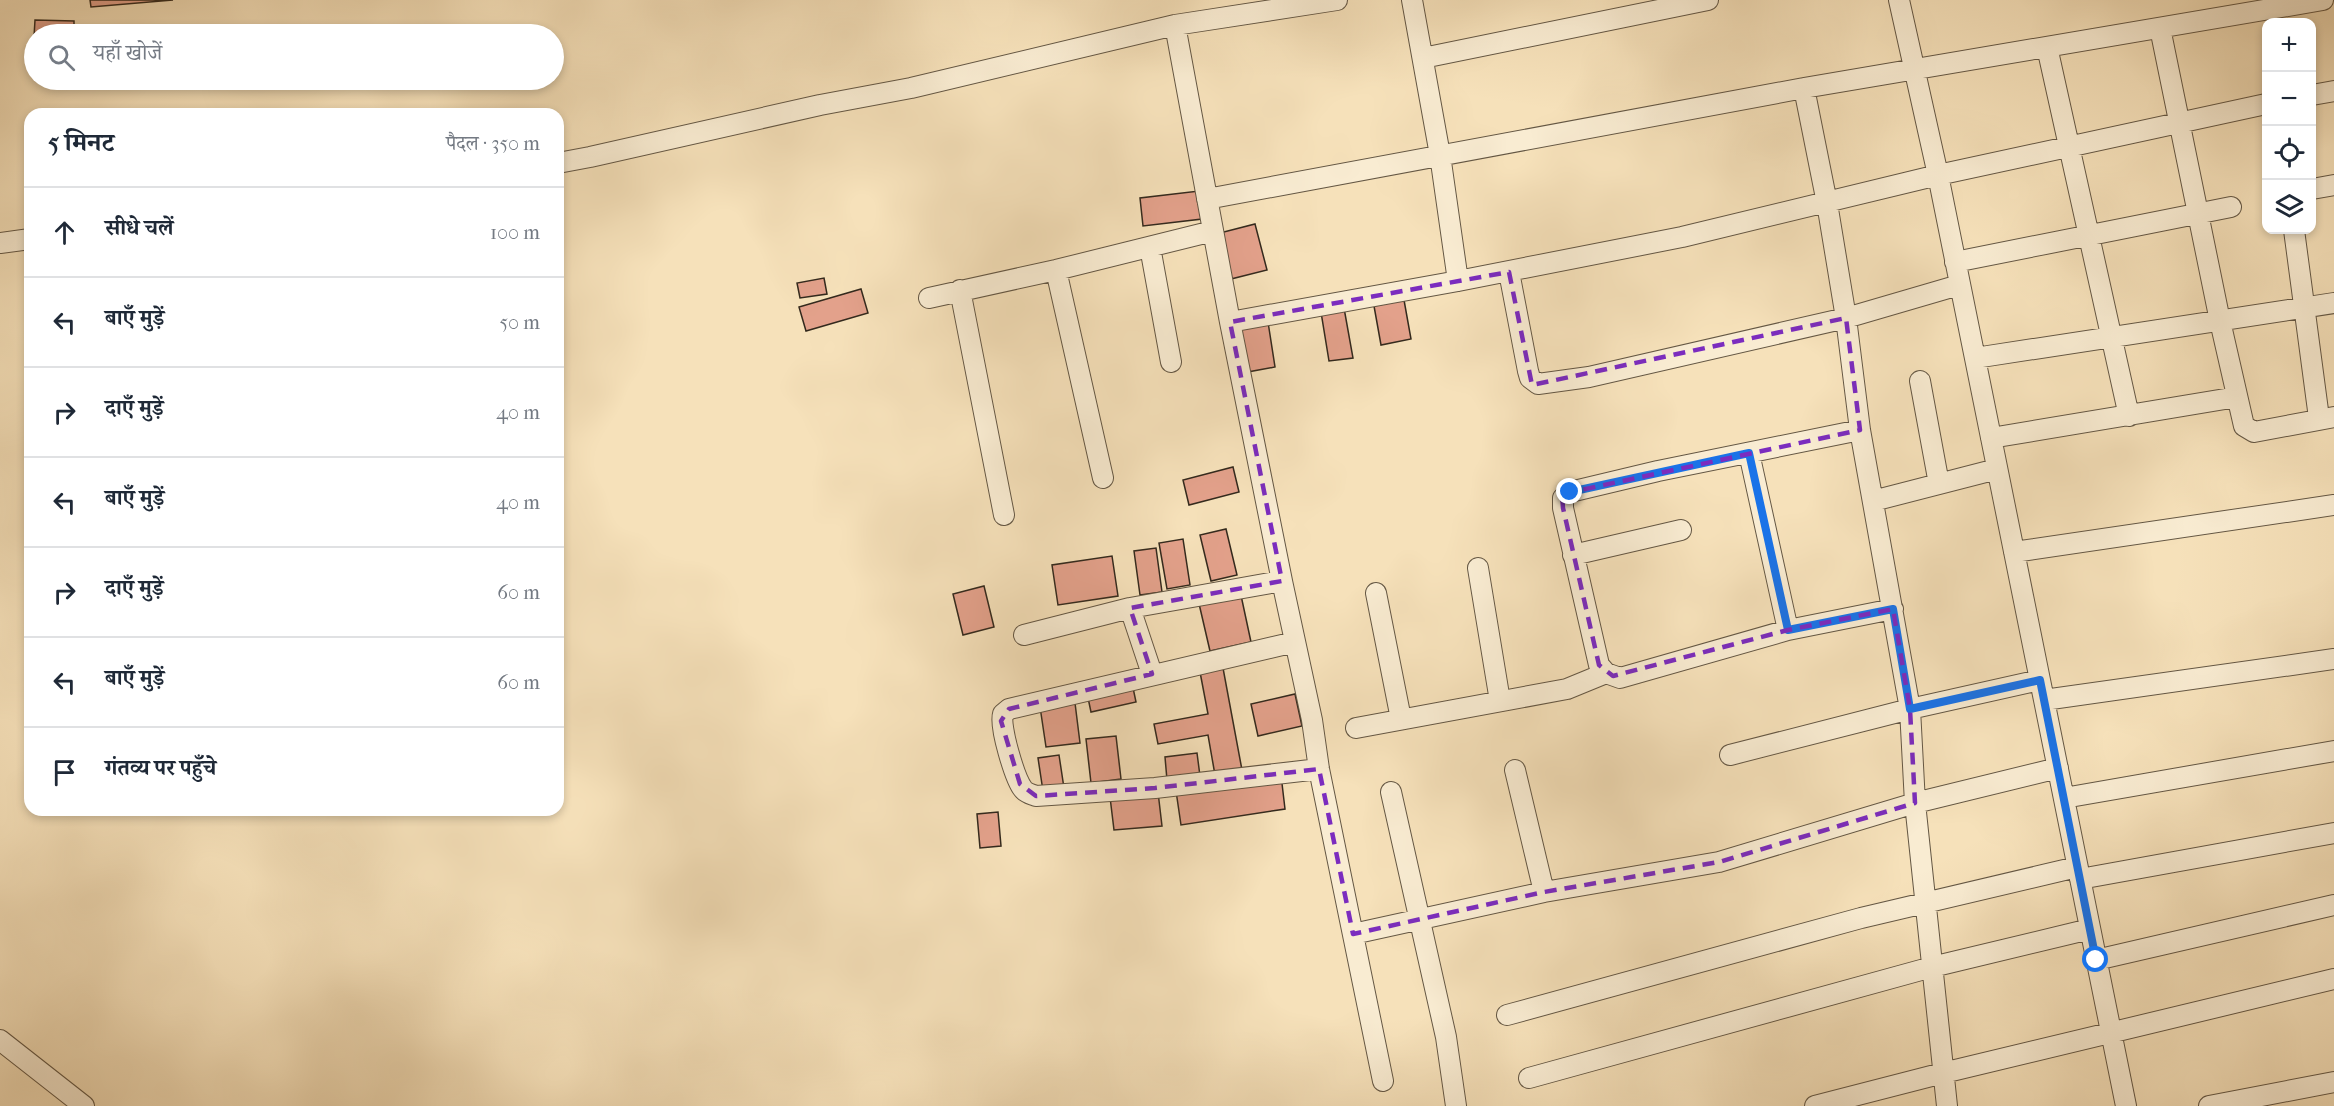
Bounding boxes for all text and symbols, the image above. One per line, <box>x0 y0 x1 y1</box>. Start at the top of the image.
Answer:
map controls <box>2262 18 2316 234</box>
button: + <box>2262 18 2316 72</box>
search box <box>24 24 564 90</box>
text: यहाँ खोजें <box>93 40 162 66</box>
icon: search <box>45 41 78 74</box>
button: − <box>2262 72 2316 126</box>
button: locate <box>2262 126 2316 180</box>
text: 5 मिनट <box>48 127 114 158</box>
text: पैदल · 350 m <box>446 132 540 155</box>
button: layers <box>2262 180 2316 234</box>
text: सीधे चलें <box>105 215 174 241</box>
icon: ahead <box>48 216 81 249</box>
text: 100 m <box>490 221 540 244</box>
text: बाएँ मुड़ें <box>105 305 164 331</box>
icon: left <box>48 306 81 339</box>
text: 50 m <box>499 311 540 334</box>
text: दाएँ मुड़ें <box>105 395 164 421</box>
icon: right <box>48 396 81 429</box>
text: 40 m <box>496 401 540 424</box>
route end <box>1556 478 1582 504</box>
text: बाएँ मुड़ें <box>105 485 164 511</box>
icon: left <box>48 486 81 519</box>
text: 40 m <box>496 491 540 514</box>
text: दाएँ मुड़ें <box>105 575 164 601</box>
icon: right <box>48 576 81 609</box>
text: 60 m <box>497 581 540 604</box>
text: बाएँ मुड़ें <box>105 665 164 691</box>
icon: left <box>48 666 81 699</box>
text: 60 m <box>497 671 540 694</box>
text: गंतव्य पर पहुँचे <box>105 755 216 781</box>
icon: arrive <box>48 756 81 789</box>
route start <box>2082 946 2108 972</box>

